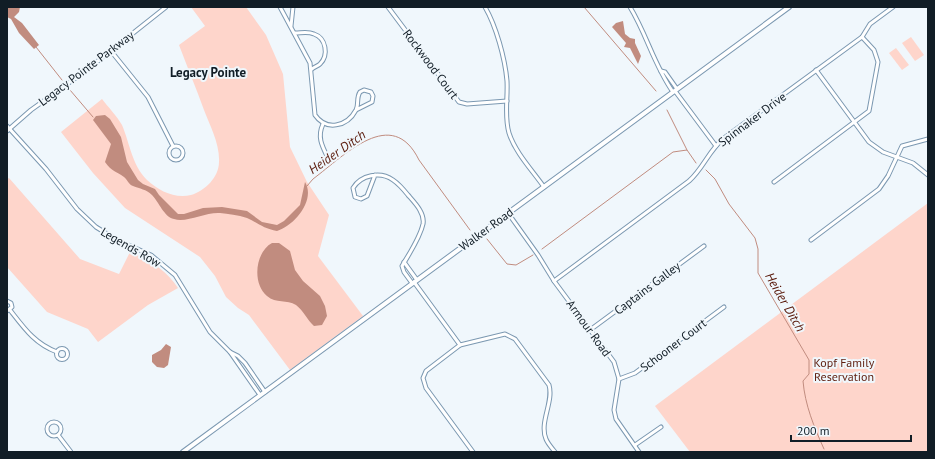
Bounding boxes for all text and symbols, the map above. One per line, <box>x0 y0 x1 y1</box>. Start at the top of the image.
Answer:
street label: Rockwood Court <box>400 26 462 102</box>
street label: Legacy Pointe Parkway <box>35 27 137 109</box>
district label: Legacy Pointe <box>170 64 247 81</box>
street label: Spinnaker Drive <box>715 89 789 149</box>
water label: Heider Ditch <box>305 126 369 178</box>
street label: Walker Road <box>456 204 516 254</box>
street label: Legends Row <box>98 224 164 270</box>
street label: Captains Galley <box>611 258 683 318</box>
water label: Heider Ditch <box>761 269 809 335</box>
street label: Armour Road <box>563 297 615 359</box>
street label: Schooner Court <box>637 315 709 375</box>
park label: Kopf Family Reservation <box>814 355 875 384</box>
scale bar <box>791 417 911 443</box>
text: 200 m <box>797 423 830 438</box>

